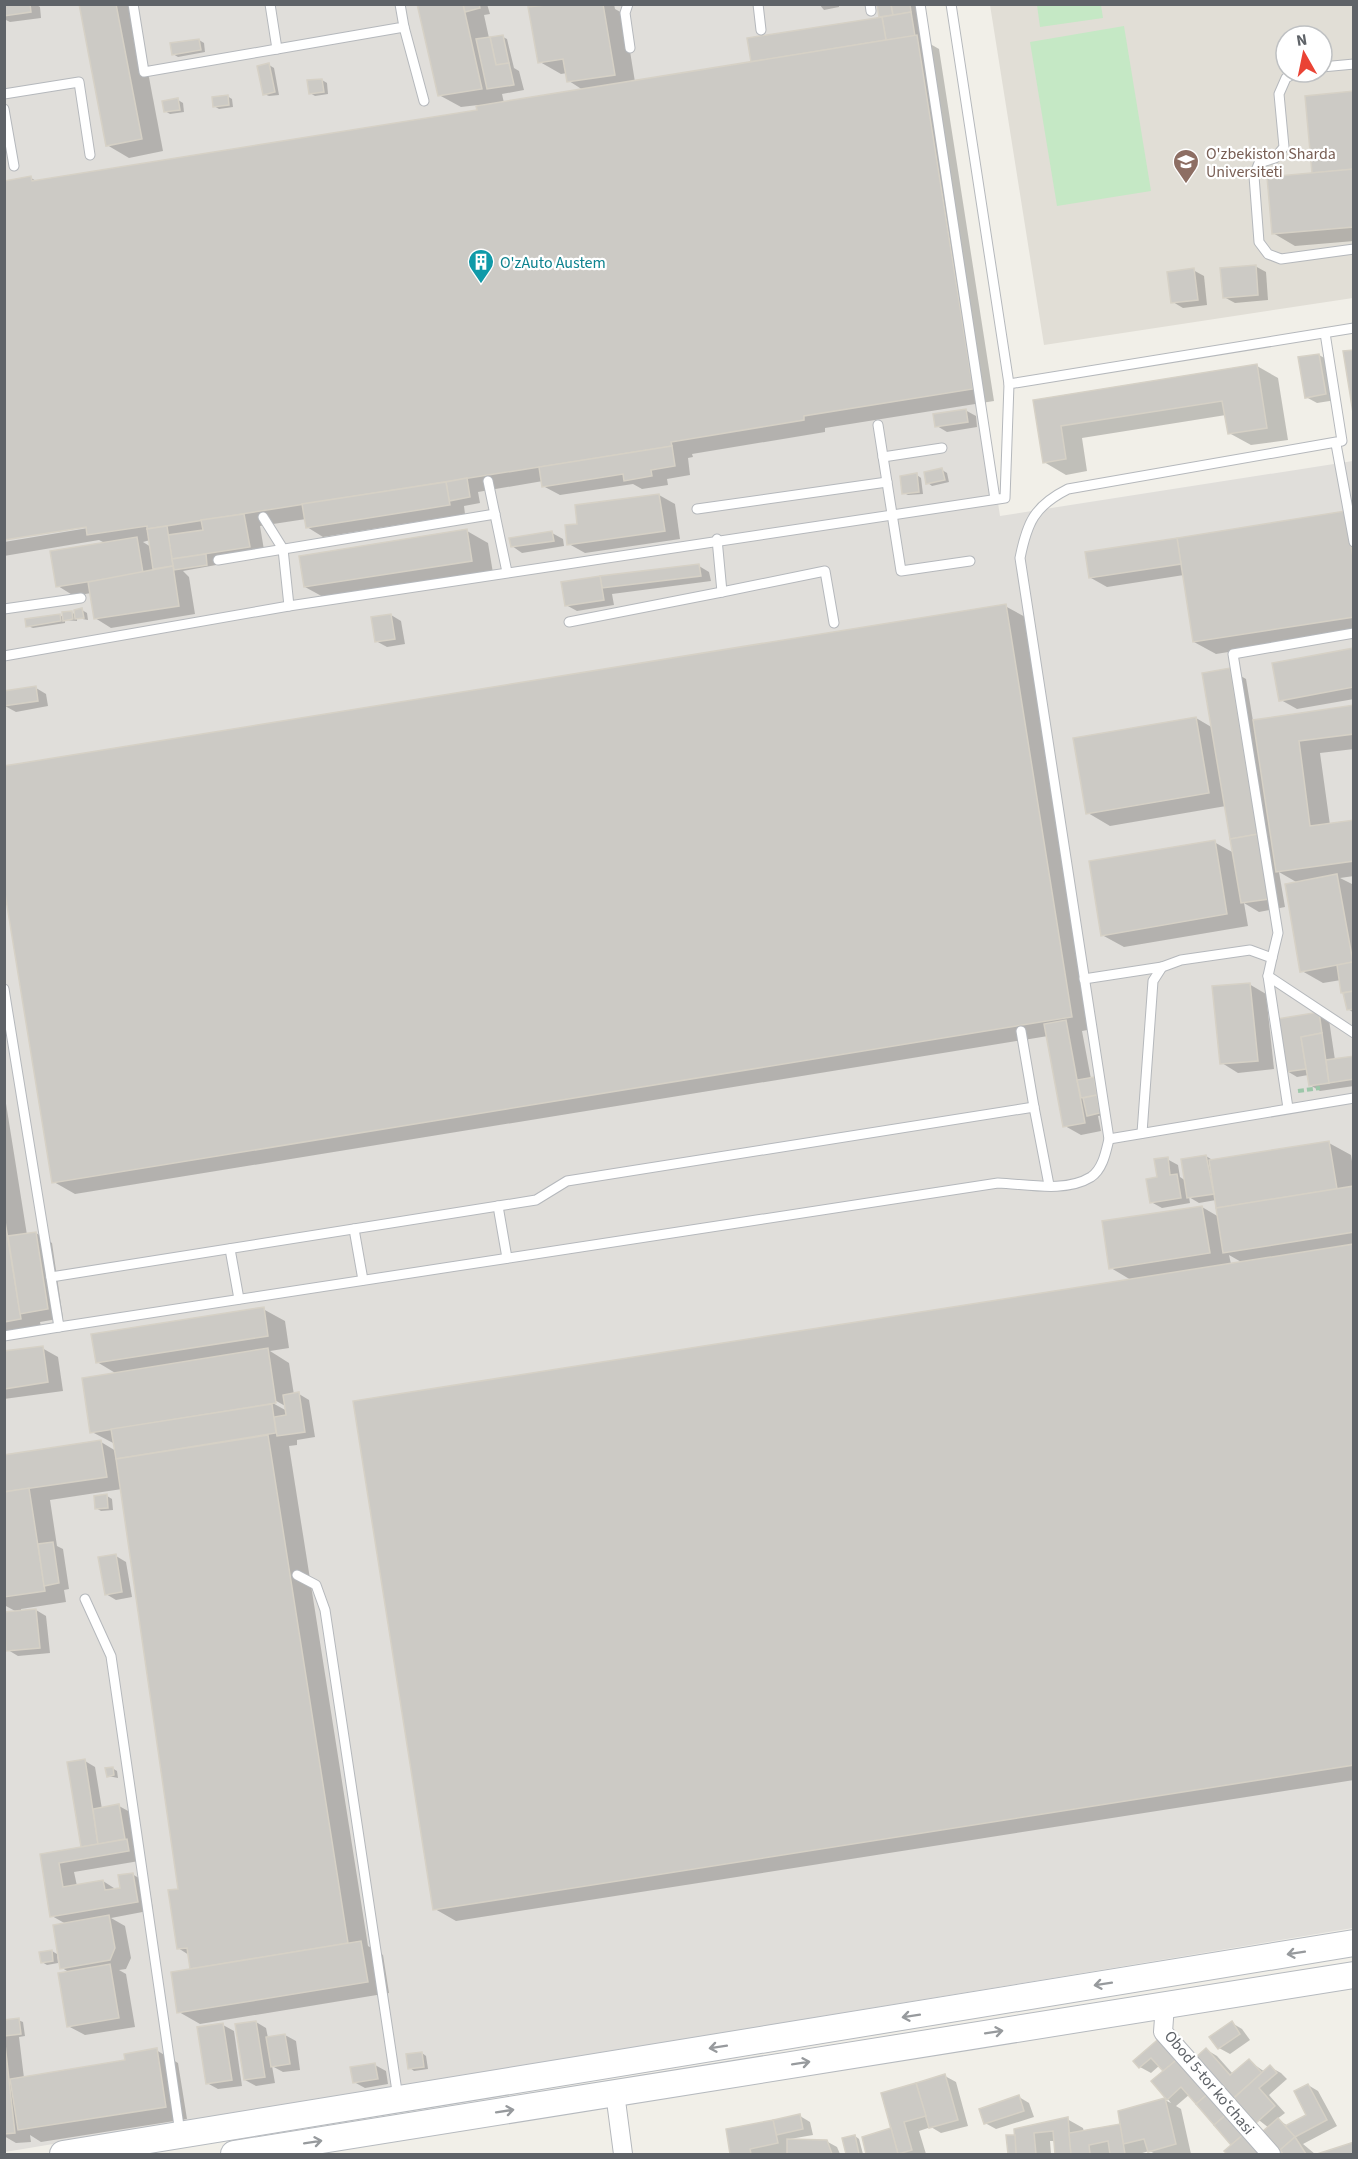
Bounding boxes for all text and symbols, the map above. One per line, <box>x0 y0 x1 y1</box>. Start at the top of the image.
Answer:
north arrow <box>1274 24 1334 84</box>
text: N <box>1295 28 1309 52</box>
place label: O'zbekiston Sharda Universiteti <box>1206 143 1336 183</box>
school or university icon: O'zbekiston Sharda Universiteti <box>1171 147 1201 185</box>
building icon: O'zAuto Austem <box>466 247 496 285</box>
place label: O'zAuto Austem <box>500 252 606 274</box>
one-way arrow <box>1286 1947 1306 1958</box>
one-way arrow <box>1094 1979 1114 1990</box>
one-way arrow <box>902 2011 921 2022</box>
street label: Obod 5-tor koʻchasi <box>1159 2026 1259 2139</box>
one-way arrow <box>983 2027 1003 2038</box>
one-way arrow <box>709 2042 729 2053</box>
one-way arrow <box>791 2058 811 2069</box>
one-way arrow <box>495 2105 514 2116</box>
one-way arrow <box>302 2136 322 2147</box>

